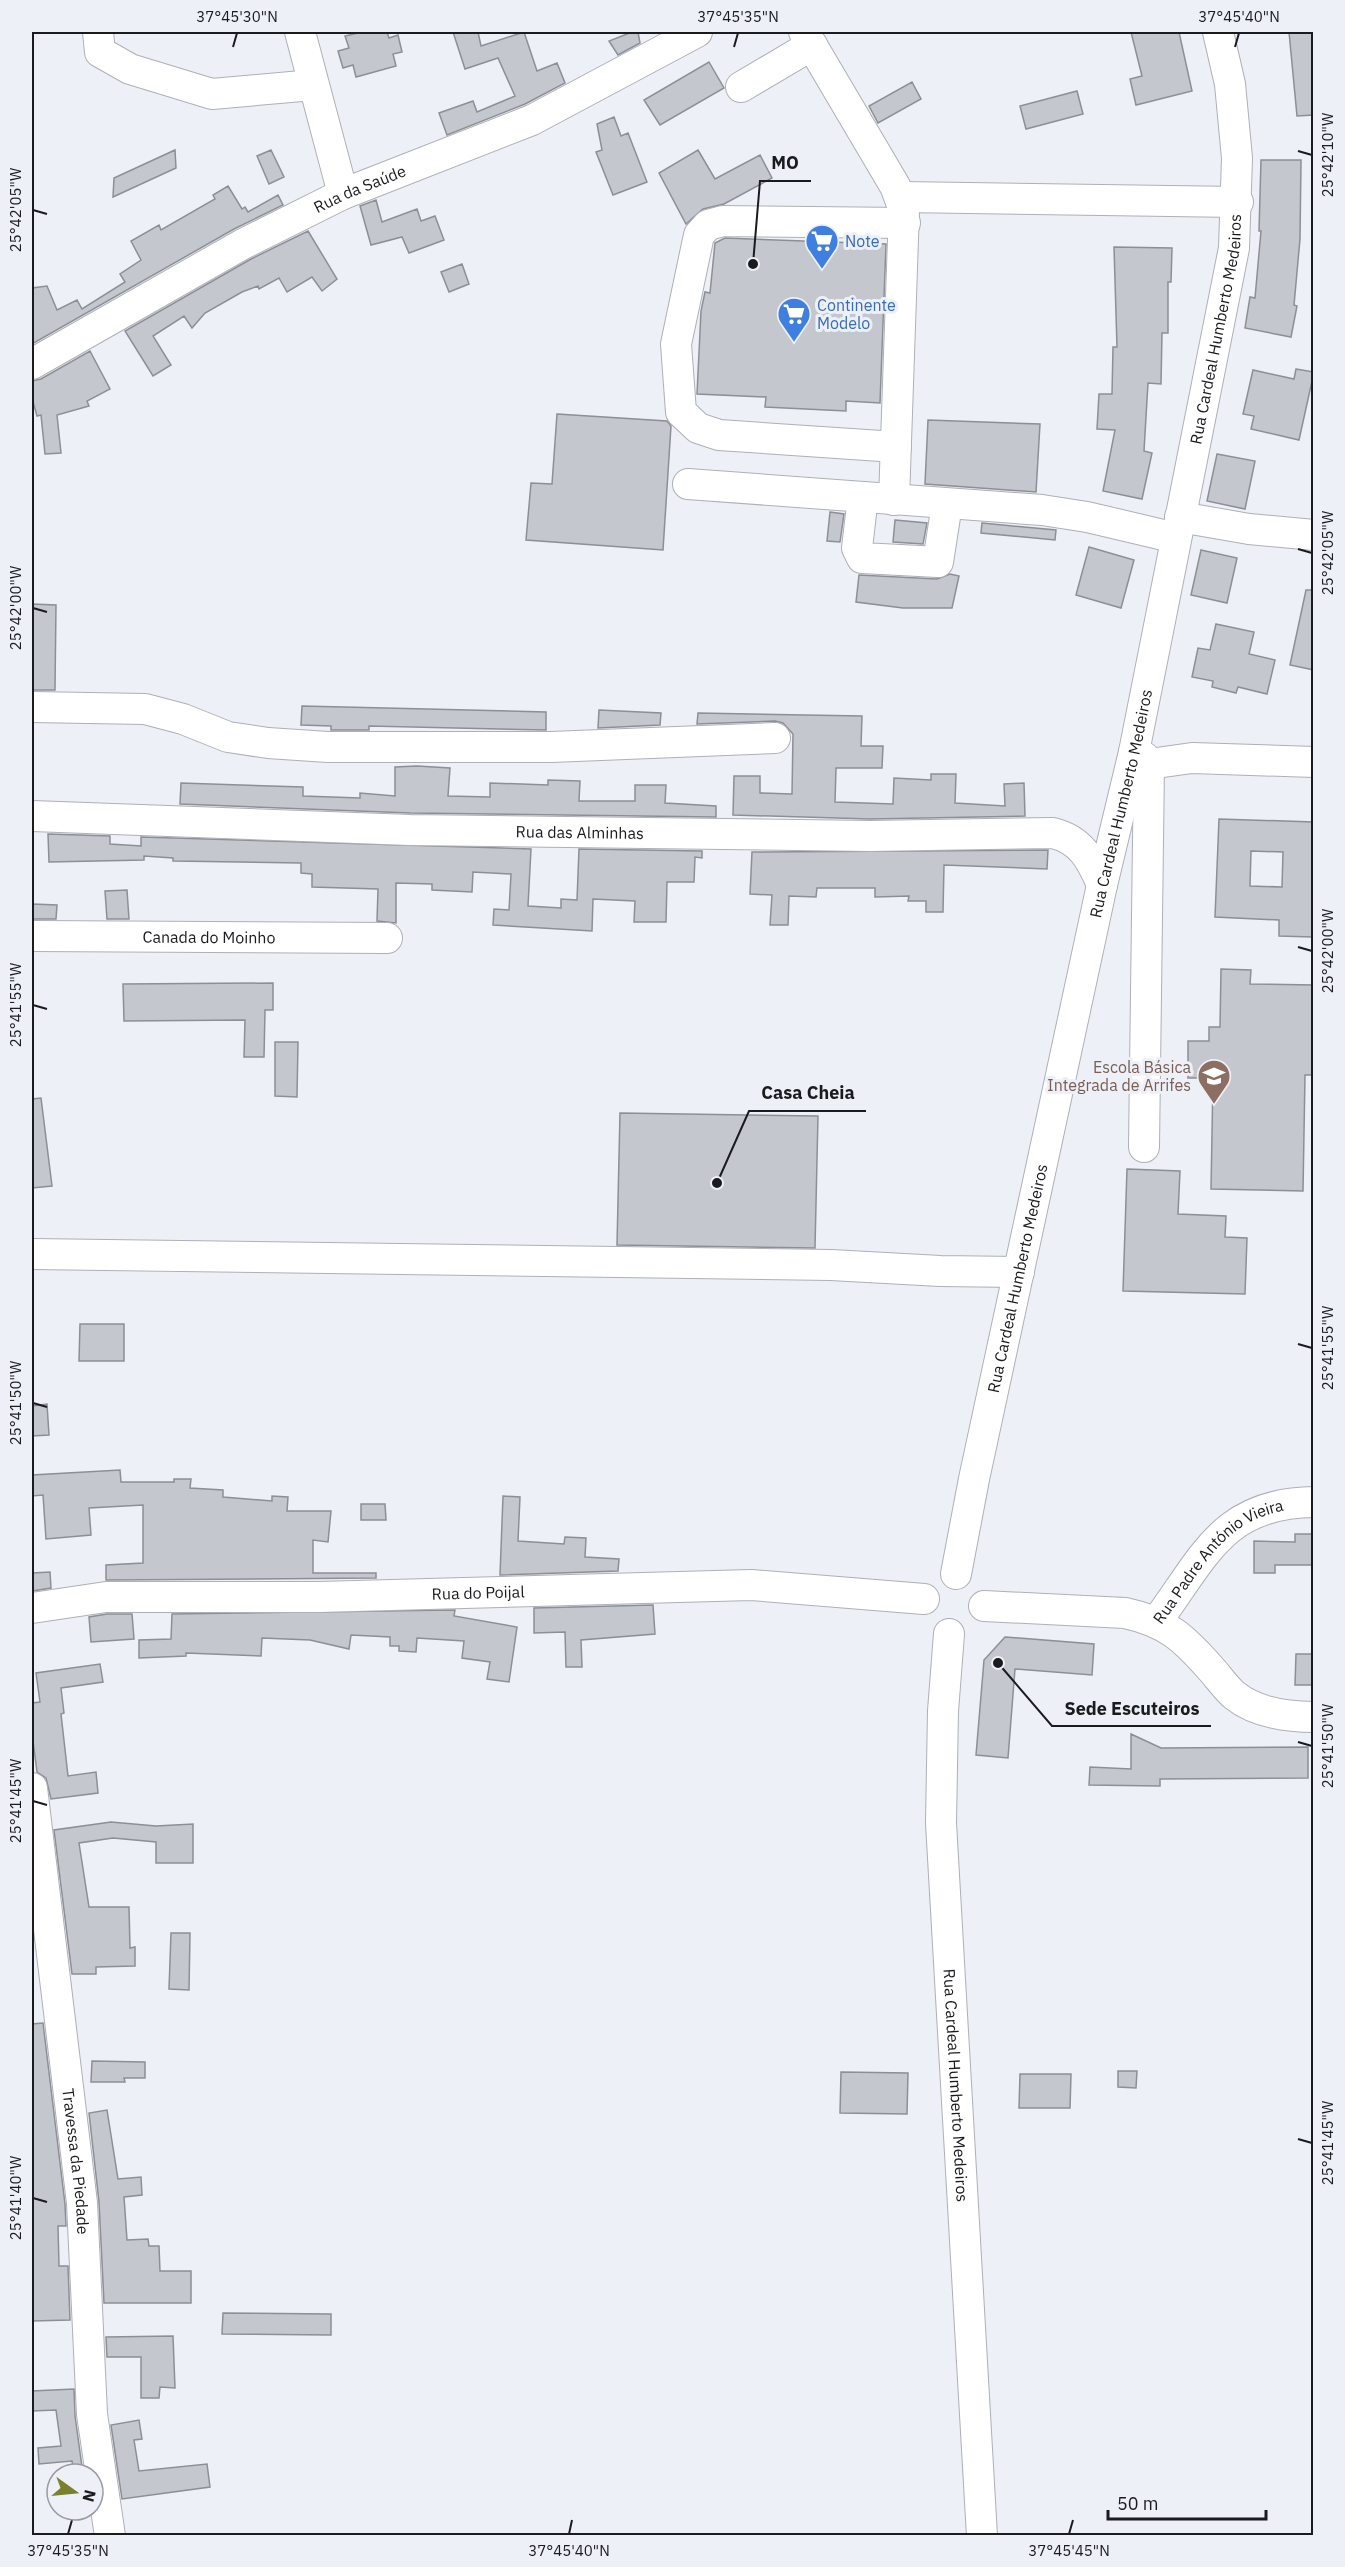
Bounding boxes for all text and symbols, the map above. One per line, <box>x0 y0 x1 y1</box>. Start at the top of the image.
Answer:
text: 37°45'30"N <box>196 7 278 26</box>
text: 37°45'35"N <box>697 7 779 26</box>
text: 37°45'40"N <box>1198 7 1280 26</box>
text: 25°42'10"W <box>1318 112 1337 197</box>
callout: MO <box>760 145 811 181</box>
text: MO <box>771 151 799 174</box>
street label: Rua da Saúde <box>310 160 409 217</box>
text: 25°42'05"W <box>6 167 25 252</box>
street label: Rua Cardeal Humberto Medeiros <box>1185 214 1245 446</box>
supermarket icon: Note <box>804 223 840 270</box>
place label: Note <box>845 231 880 251</box>
place label: Continente Modelo <box>817 295 896 333</box>
supermarket icon: Continente Modelo <box>776 296 812 343</box>
text: 25°42'05"W <box>1318 510 1337 595</box>
text: 25°42'00"W <box>6 565 25 650</box>
street label: Rua Cardeal Humberto Medeiros <box>1085 687 1156 920</box>
street label: Rua das Alminhas <box>515 821 644 843</box>
text: 25°42'00"W <box>1318 908 1337 993</box>
street label: Canada do Moinho <box>142 927 276 947</box>
text: 25°41'55"W <box>6 962 25 1047</box>
place label: Escola Básica Integrada de Arrifes <box>1047 1057 1191 1095</box>
school or university icon: Escola Básica Integrada de Arrifes <box>1196 1058 1232 1105</box>
callout: Casa Cheia <box>749 1075 866 1111</box>
text: Casa Cheia <box>761 1081 855 1104</box>
street label: Rua Cardeal Humberto Medeiros <box>983 1162 1052 1395</box>
text: 25°41'55"W <box>1318 1305 1337 1390</box>
text: 25°41'50"W <box>6 1360 25 1445</box>
street label: Rua Padre António Vieira <box>1148 1495 1285 1628</box>
street label: Rua do Poijal <box>431 1581 525 1604</box>
callout: Sede Escuteiros <box>1052 1690 1211 1726</box>
text: Sede Escuteiros <box>1064 1697 1200 1720</box>
text: 25°41'50"W <box>1318 1703 1337 1788</box>
text: 25°41'45"W <box>6 1758 25 1843</box>
street label: Rua Cardeal Humberto Medeiros <box>939 1968 973 2203</box>
street label: Travessa da Piedade <box>58 2087 93 2235</box>
text: 25°41'45"W <box>1318 2100 1337 2185</box>
text: 25°41'40"W <box>6 2155 25 2240</box>
north arrow <box>45 2462 105 2522</box>
scale bar <box>1108 2483 1266 2521</box>
text: N <box>78 2488 101 2504</box>
text: 50 m <box>1117 2492 1159 2515</box>
text: 37°45'35"N <box>27 2541 109 2560</box>
text: 37°45'40"N <box>528 2541 610 2560</box>
text: 37°45'45"N <box>1028 2541 1110 2560</box>

